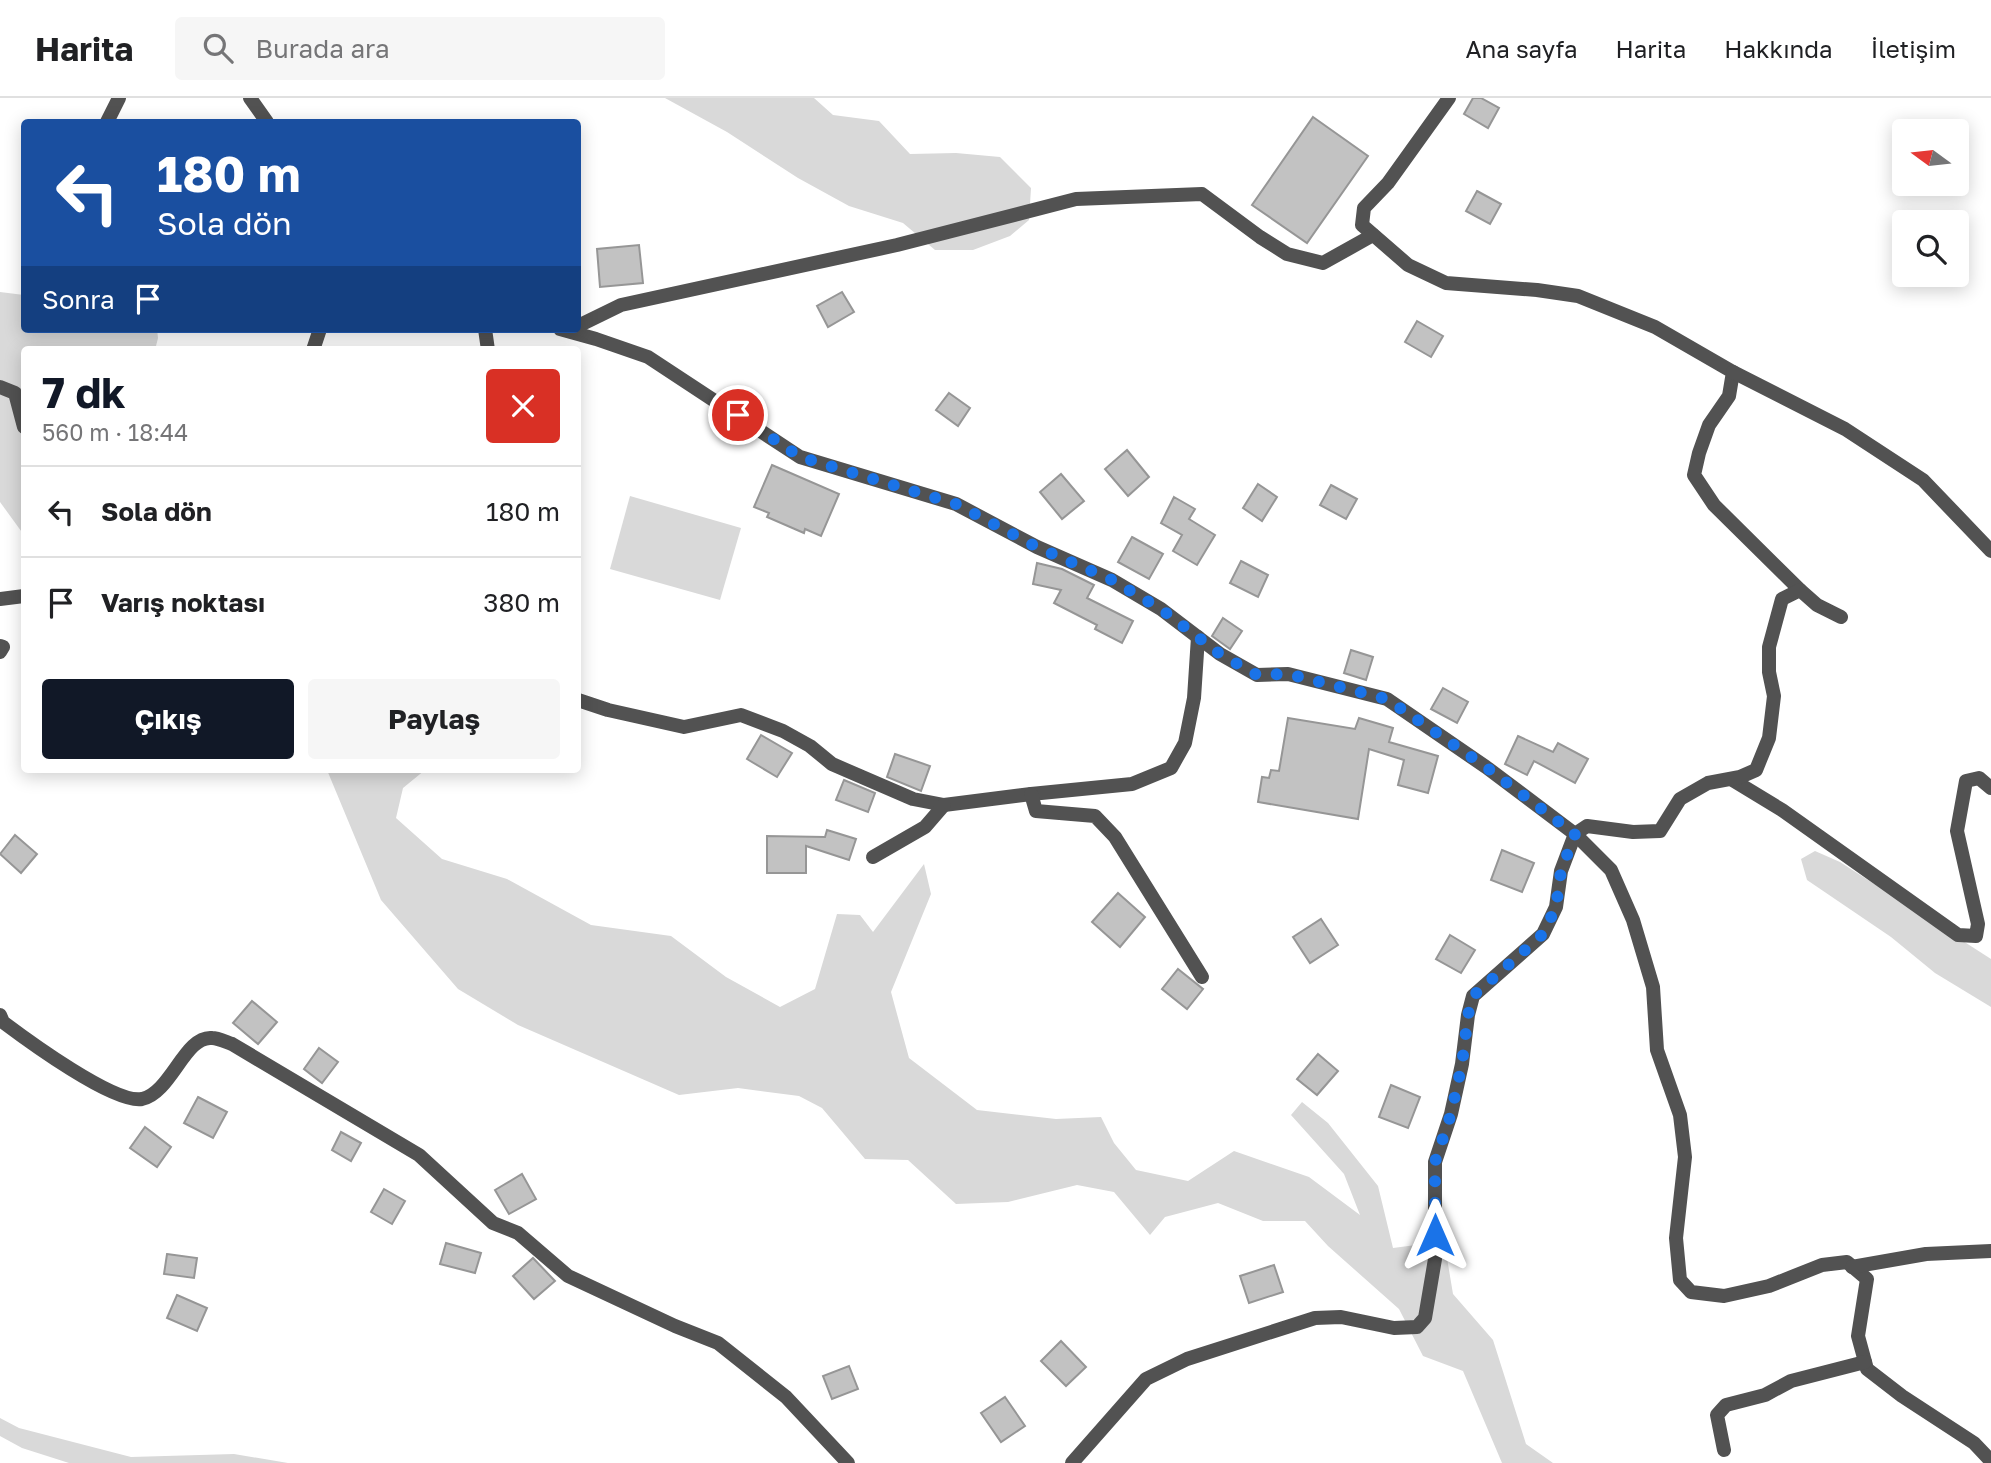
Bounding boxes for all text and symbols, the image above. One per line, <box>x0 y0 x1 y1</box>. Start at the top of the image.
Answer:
search box <box>175 17 665 80</box>
text: Harita <box>35 29 133 68</box>
icon: search <box>199 29 237 67</box>
text: Burada ara <box>255 33 390 64</box>
text: Ana sayfa <box>1466 34 1577 63</box>
text: Harita <box>1615 34 1686 63</box>
text: Hakkında <box>1724 34 1833 63</box>
text: İletişim <box>1871 34 1956 63</box>
north arrow <box>1892 119 1969 196</box>
map controls <box>1892 119 1969 287</box>
text: 180 m <box>157 144 301 203</box>
icon: left <box>42 147 133 238</box>
text: Sola dön <box>157 204 292 242</box>
button: search <box>1892 210 1969 287</box>
icon: arrive <box>129 280 167 318</box>
text: Sonra <box>42 284 115 315</box>
text: 7 dk <box>42 367 126 417</box>
button: close <box>486 369 560 443</box>
pin <box>708 385 768 445</box>
icon: arrive <box>719 396 757 434</box>
text: 560 m · 18:44 <box>42 418 188 446</box>
icon: left <box>42 493 80 531</box>
text: Sola dön <box>101 496 212 527</box>
text: 180 m <box>486 496 560 527</box>
icon: arrive <box>42 584 80 622</box>
text: Varış noktası <box>101 587 265 618</box>
text: 380 m <box>483 587 560 618</box>
button: Çıkış <box>42 679 294 759</box>
button: Paylaş <box>308 679 560 759</box>
position arrow <box>1398 1198 1472 1272</box>

